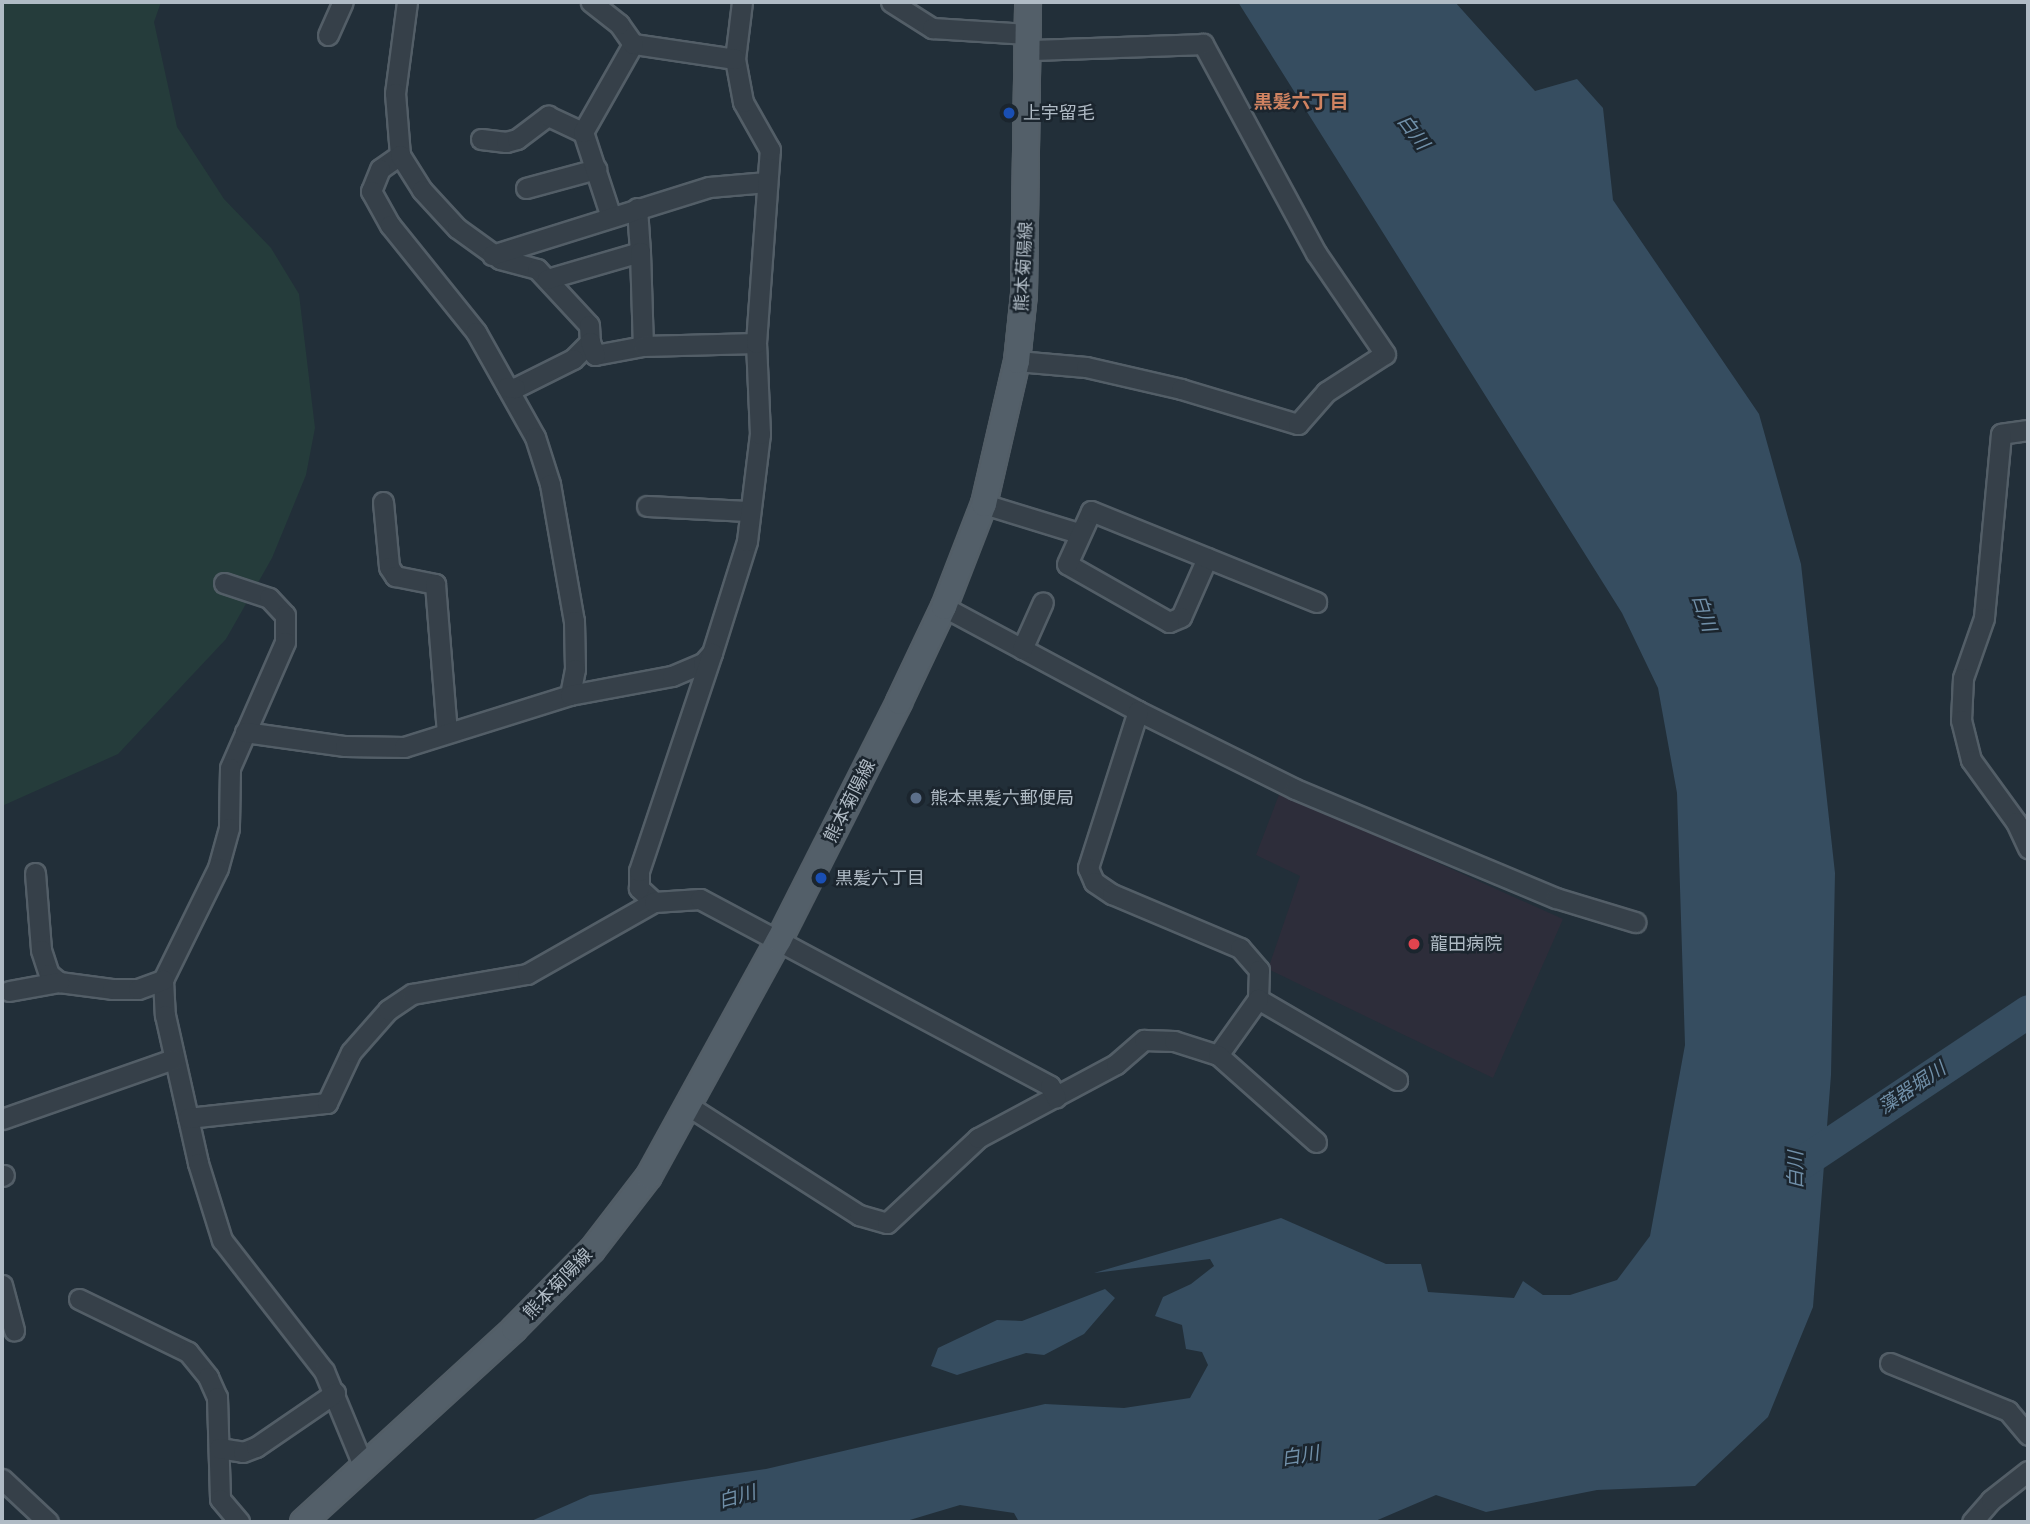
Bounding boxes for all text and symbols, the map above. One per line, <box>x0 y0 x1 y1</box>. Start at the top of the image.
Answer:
district label: 黒髪六丁目 <box>1254 91 1348 113</box>
place label: 上宇留毛 <box>1023 102 1095 124</box>
marker: 上宇留毛 <box>1001 105 1017 121</box>
water label: 白川 <box>1392 110 1434 154</box>
street label: 熊本菊陽線 <box>1011 221 1037 313</box>
water label: 白川 <box>1687 591 1721 635</box>
street label: 熊本菊陽線 <box>820 756 880 846</box>
place label: 熊本黒髪六郵便局 <box>930 787 1074 809</box>
marker: 熊本黒髪六郵便局 <box>908 790 924 806</box>
place label: 黒髪六丁目 <box>835 867 925 889</box>
marker: 黒髪六丁目 <box>813 870 829 886</box>
place label: 龍田病院 <box>1430 933 1502 955</box>
marker: 龍田病院 <box>1404 934 1424 954</box>
water label: 藻器堀川 <box>1874 1057 1950 1119</box>
water label: 白川 <box>1785 1151 1807 1189</box>
street label: 熊本菊陽線 <box>519 1244 597 1324</box>
water label: 白川 <box>1279 1442 1321 1470</box>
water label: 白川 <box>716 1481 758 1513</box>

